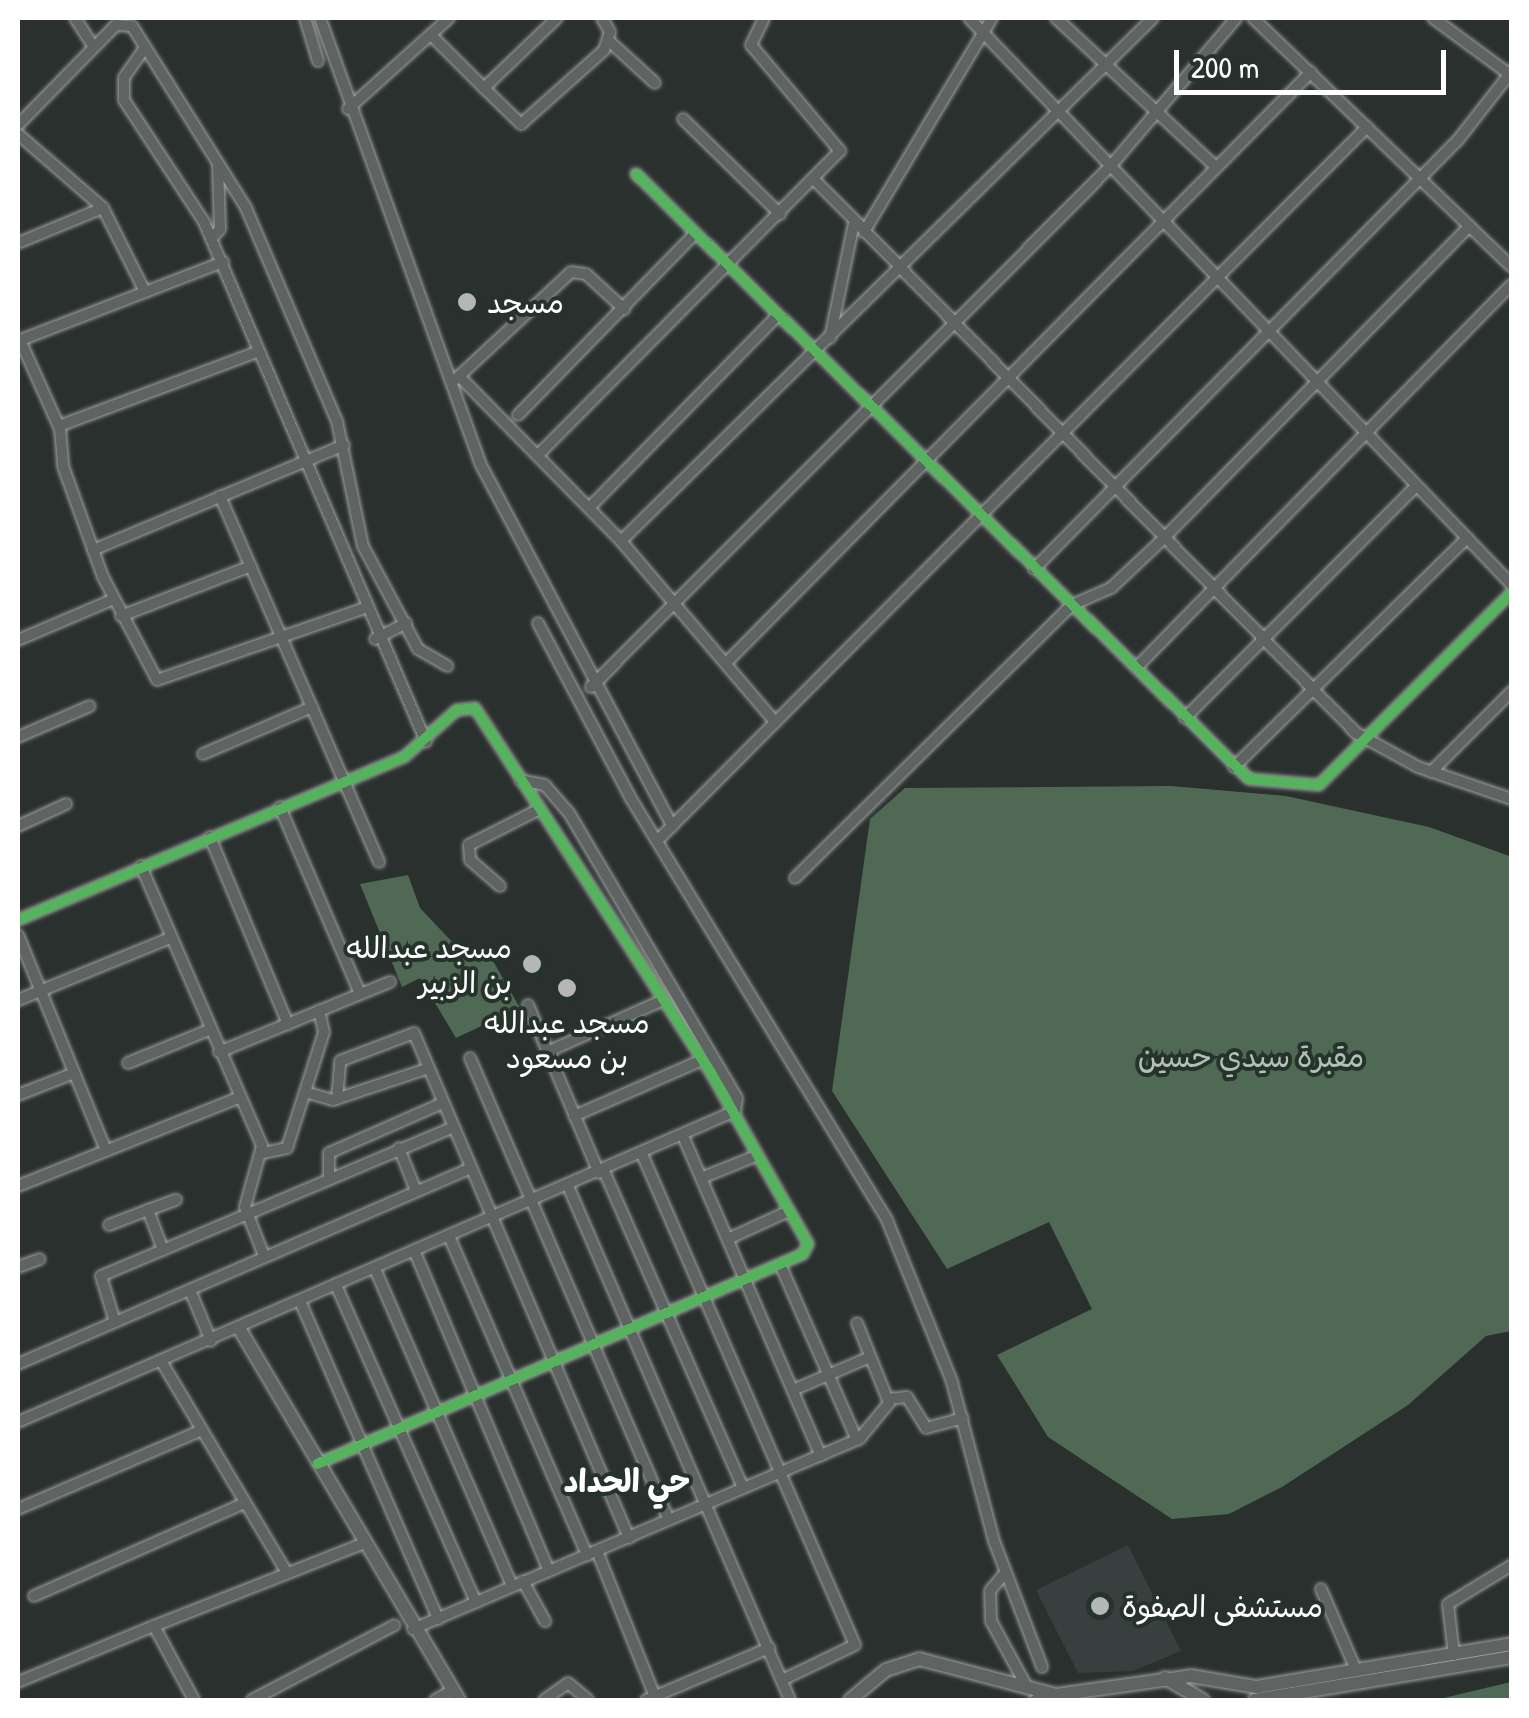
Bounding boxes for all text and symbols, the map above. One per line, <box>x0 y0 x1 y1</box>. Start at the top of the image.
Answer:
scale bar <box>1179 30 1452 92</box>
text: 200 m <box>1191 47 1259 87</box>
place label: مسجد <box>487 284 564 320</box>
marker: مسجد <box>456 291 478 313</box>
place label: مسجد عبدالله بن الزبير <box>347 929 512 1000</box>
marker: مسجد عبدالله بن الزبير <box>521 953 543 975</box>
marker: مسجد عبدالله بن مسعود <box>556 977 578 999</box>
place label: مسجد عبدالله بن مسعود <box>484 1004 650 1074</box>
park label: مقبرة سيدي حسين <box>1138 1038 1364 1074</box>
district label: حي الحداد <box>564 1462 690 1500</box>
place label: مستشفى الصفوة <box>1122 1588 1323 1624</box>
marker: مستشفى الصفوة <box>1087 1593 1113 1619</box>

